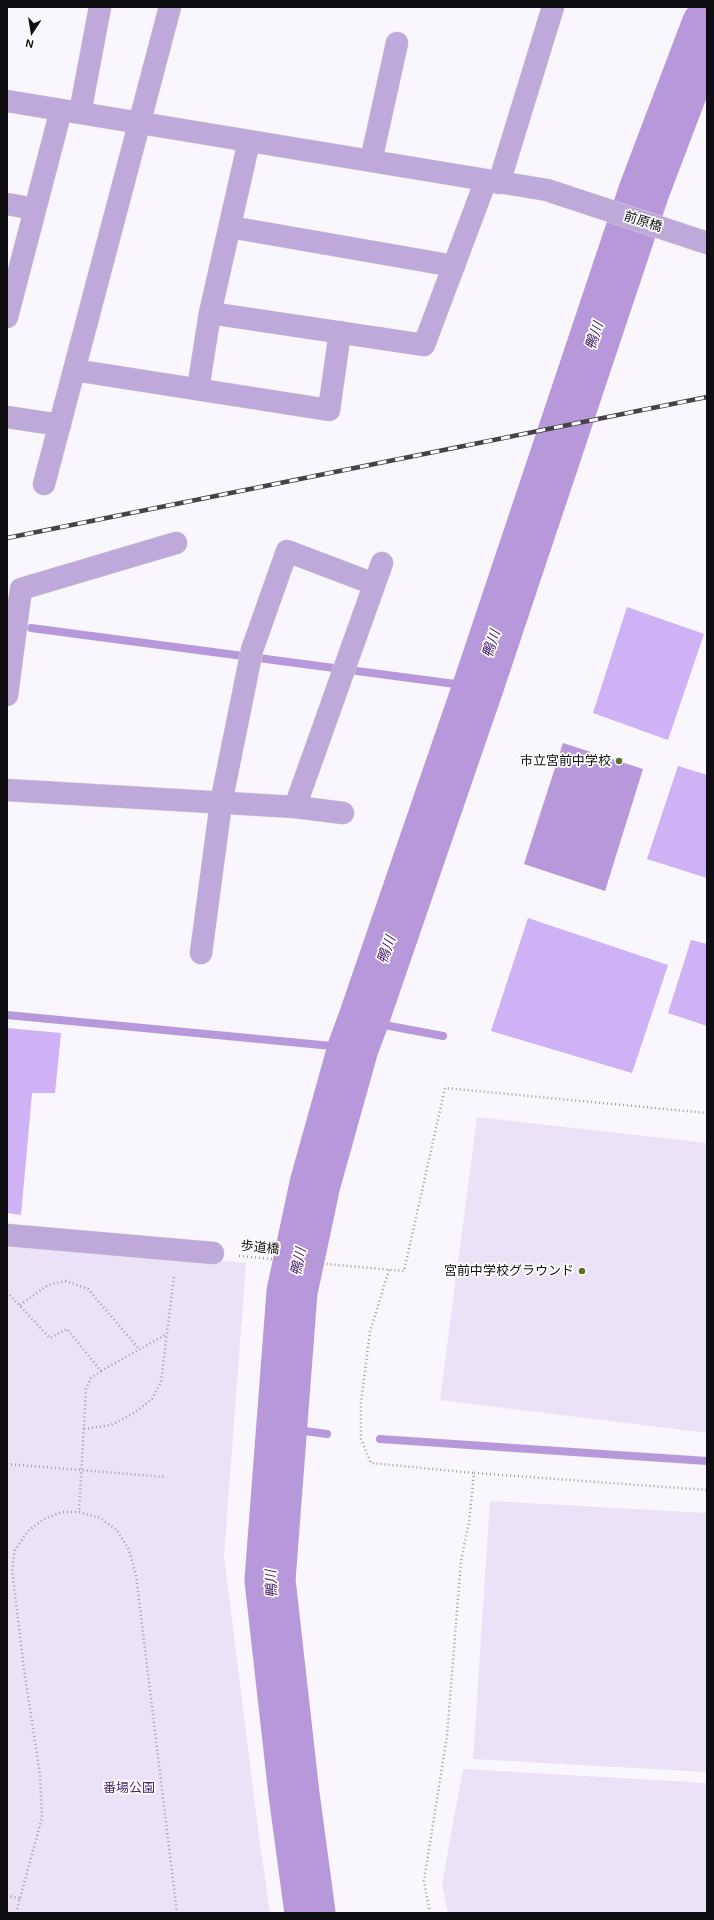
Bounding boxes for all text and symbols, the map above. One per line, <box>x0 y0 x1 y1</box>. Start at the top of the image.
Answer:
north arrow <box>12 12 52 52</box>
text: N <box>24 37 35 50</box>
street label: 前原橋 <box>622 209 664 235</box>
water label: 鴨川 <box>583 320 607 352</box>
water label: 鴨川 <box>480 628 504 660</box>
place label: 市立宮前中学校 <box>520 753 611 769</box>
marker: 市立宮前中学校 <box>614 756 624 766</box>
water label: 鴨川 <box>374 934 400 966</box>
street label: 歩道橋 <box>240 1238 280 1258</box>
water label: 鴨川 <box>288 1247 310 1277</box>
place label: 宮前中学校グラウンド <box>444 1263 574 1279</box>
marker: 宮前中学校グラウンド <box>577 1266 587 1276</box>
water label: 鴨川 <box>263 1570 281 1598</box>
park label: 番場公園 <box>103 1780 155 1796</box>

